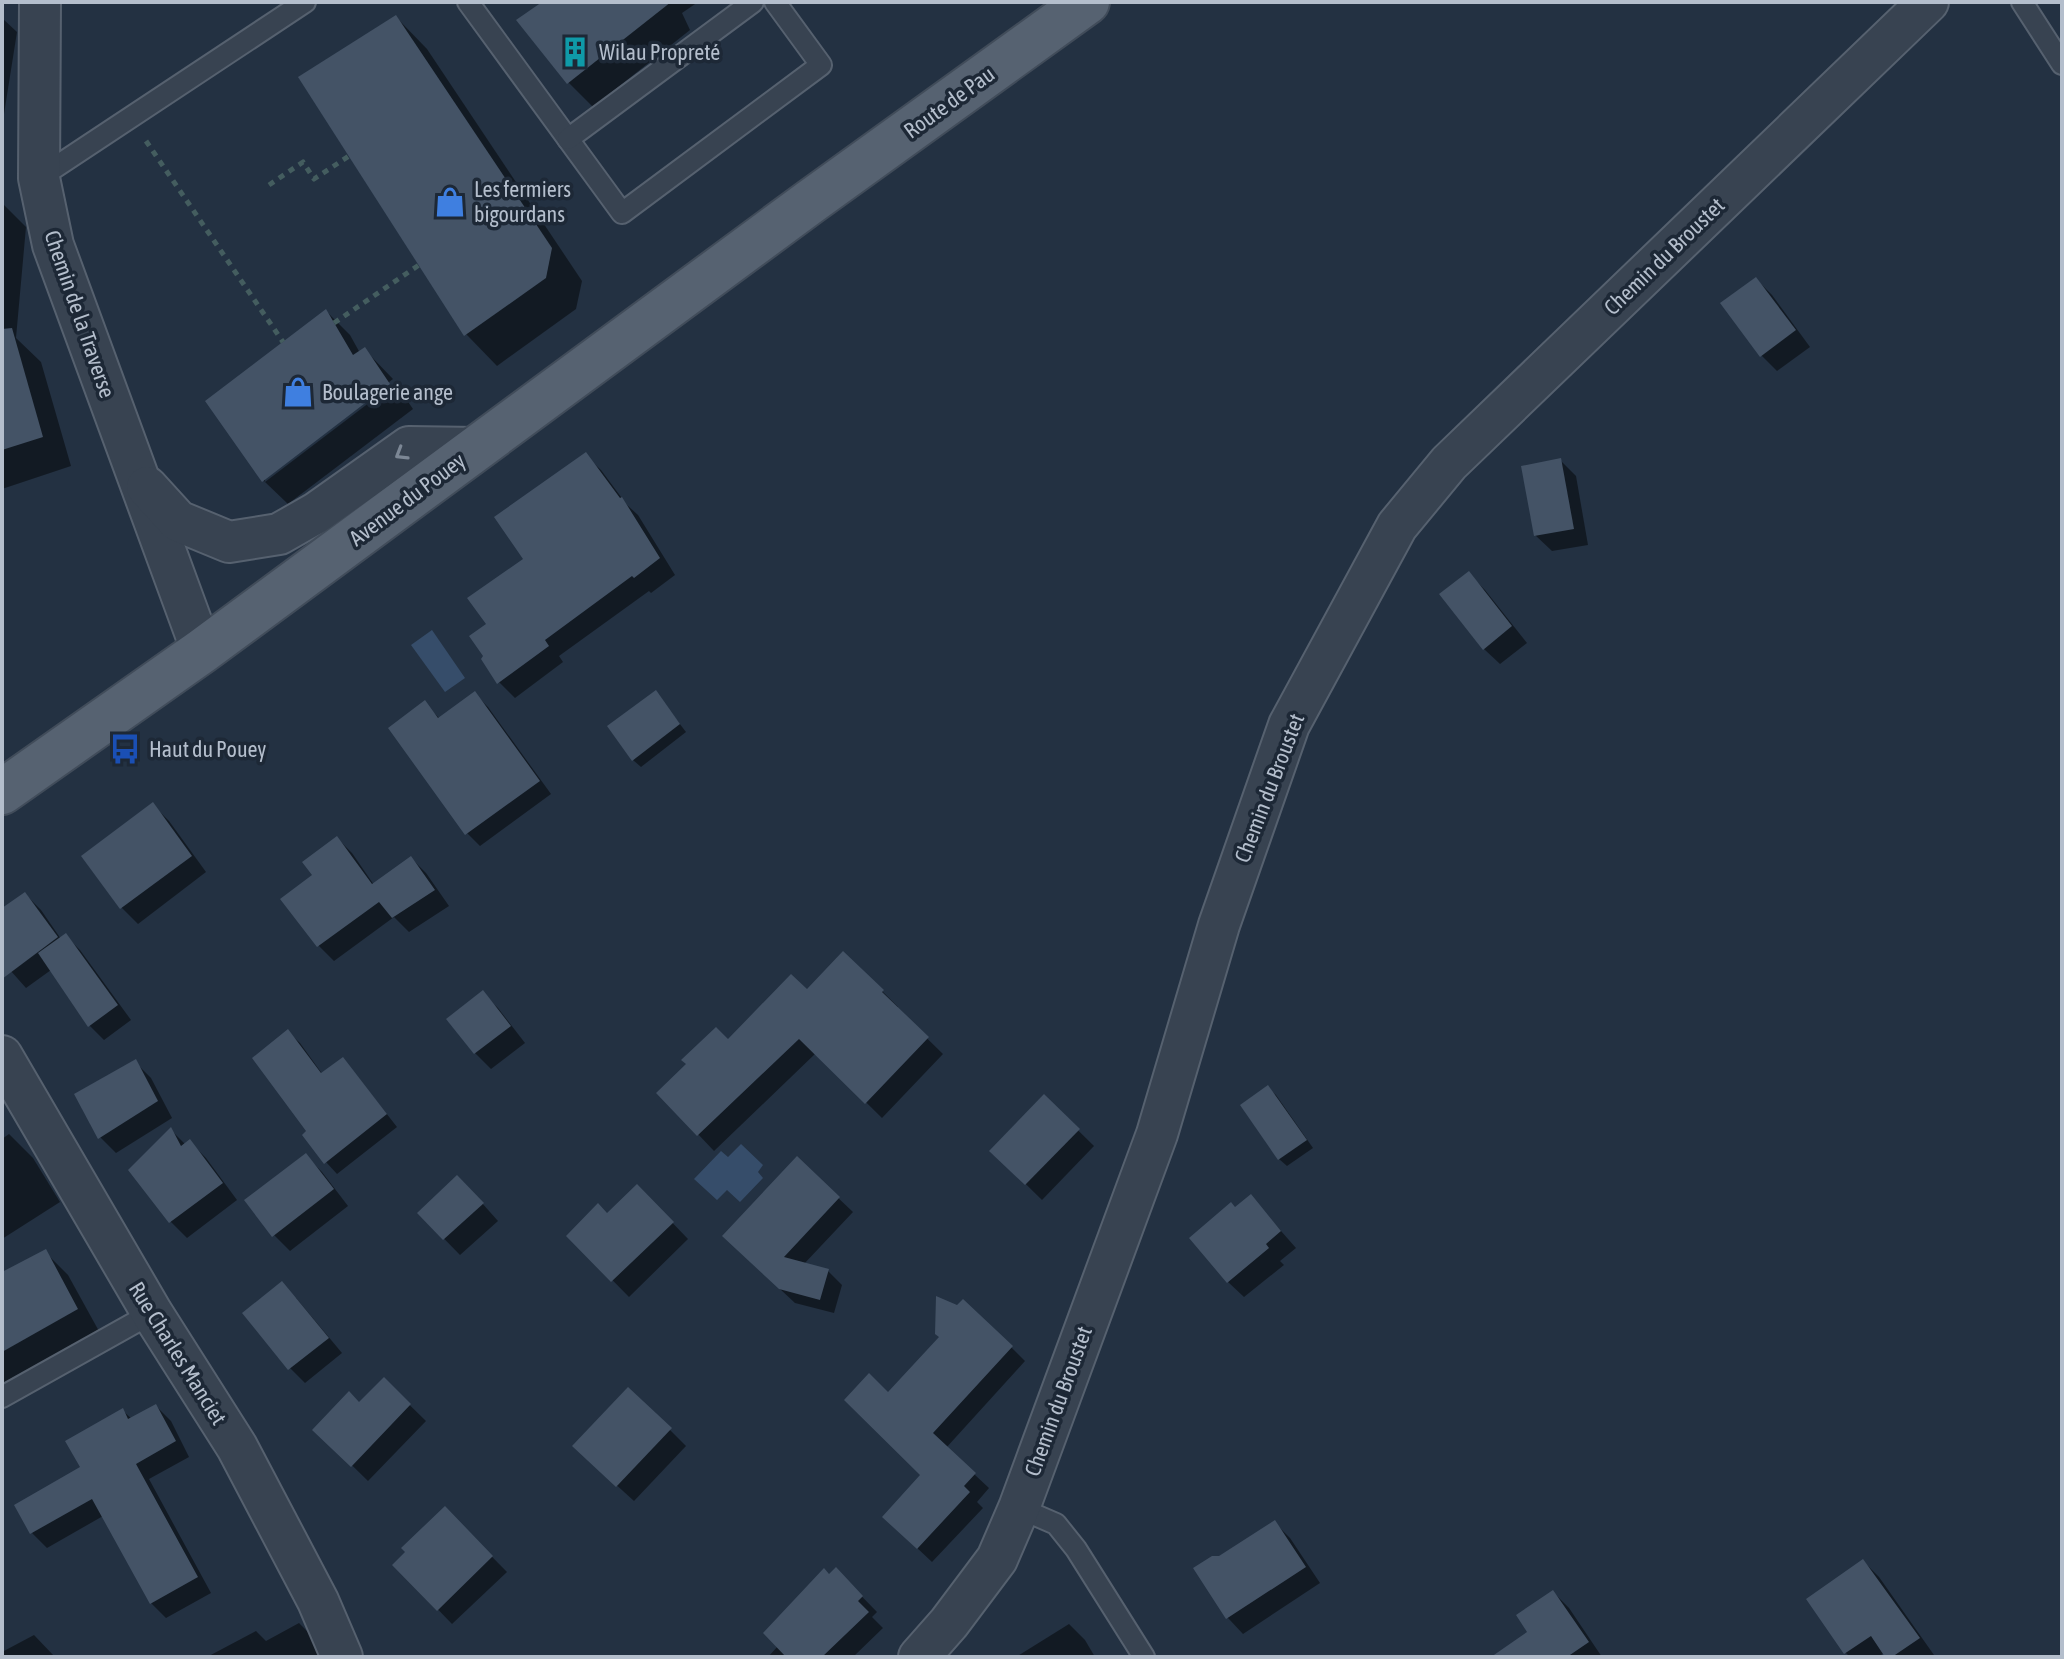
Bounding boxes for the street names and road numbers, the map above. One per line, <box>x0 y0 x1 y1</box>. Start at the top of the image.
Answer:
street label: Route de Pau <box>899 60 999 144</box>
street label: Chemin du Broustet <box>1598 192 1730 320</box>
street label: Chemin de la Traverse <box>39 227 121 401</box>
street label: Avenue du Pouey <box>344 447 470 551</box>
street label: Chemin du Broustet <box>1229 710 1309 866</box>
street label: Rue Charles Manciet <box>124 1277 232 1429</box>
street label: Chemin du Broustet <box>1019 1323 1097 1479</box>

